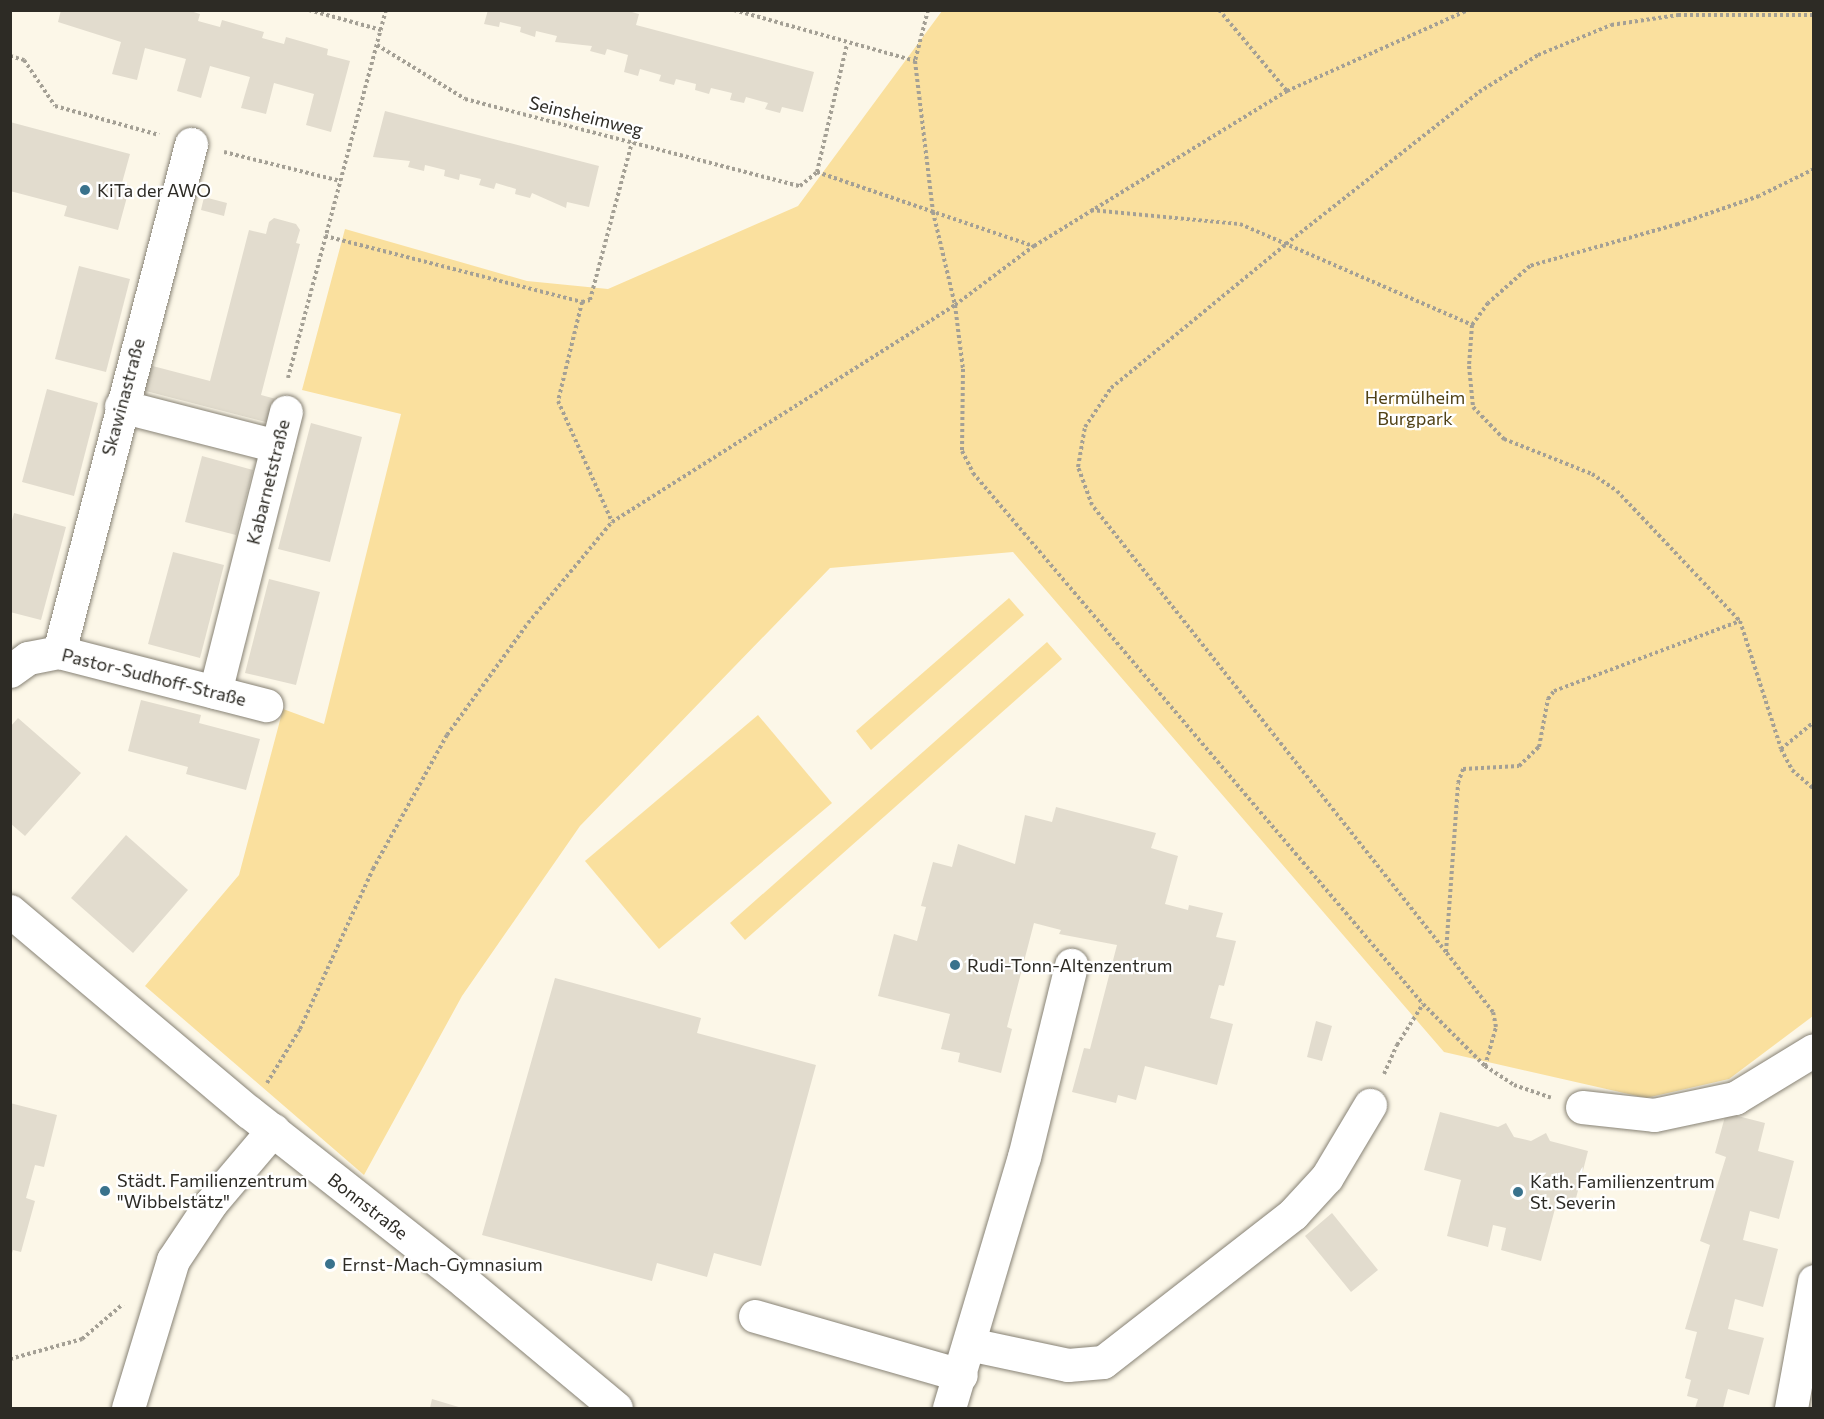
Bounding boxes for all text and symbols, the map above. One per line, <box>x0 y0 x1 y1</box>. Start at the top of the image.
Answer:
street label: Seinsheimweg <box>527 91 645 141</box>
place label: KiTa der AWO <box>97 179 211 201</box>
marker: KiTa der AWO <box>78 183 92 197</box>
street label: Skawinastraße <box>97 336 149 458</box>
park label: Hermülheim Burgpark <box>1365 387 1465 430</box>
street label: Kabarnetstraße <box>242 417 294 547</box>
street label: Pastor-Sudhoff-Straße <box>60 644 248 710</box>
place label: Rudi-Tonn-Altenzentrum <box>967 954 1173 976</box>
marker: Rudi-Tonn-Altenzentrum <box>948 958 962 972</box>
street label: Bonnstraße <box>324 1168 412 1244</box>
place label: Städt. Familienzentrum "Wibbelstätz" <box>117 1170 307 1212</box>
place label: Kath. Familienzentrum St. Severin <box>1530 1171 1715 1214</box>
marker: Städt. Familienzentrum "Wibbelstätz" <box>98 1184 112 1198</box>
marker: Kath. Familienzentrum St. Severin <box>1511 1185 1525 1199</box>
place label: Ernst-Mach-Gymnasium <box>342 1253 543 1275</box>
marker: Ernst-Mach-Gymnasium <box>323 1257 337 1271</box>

